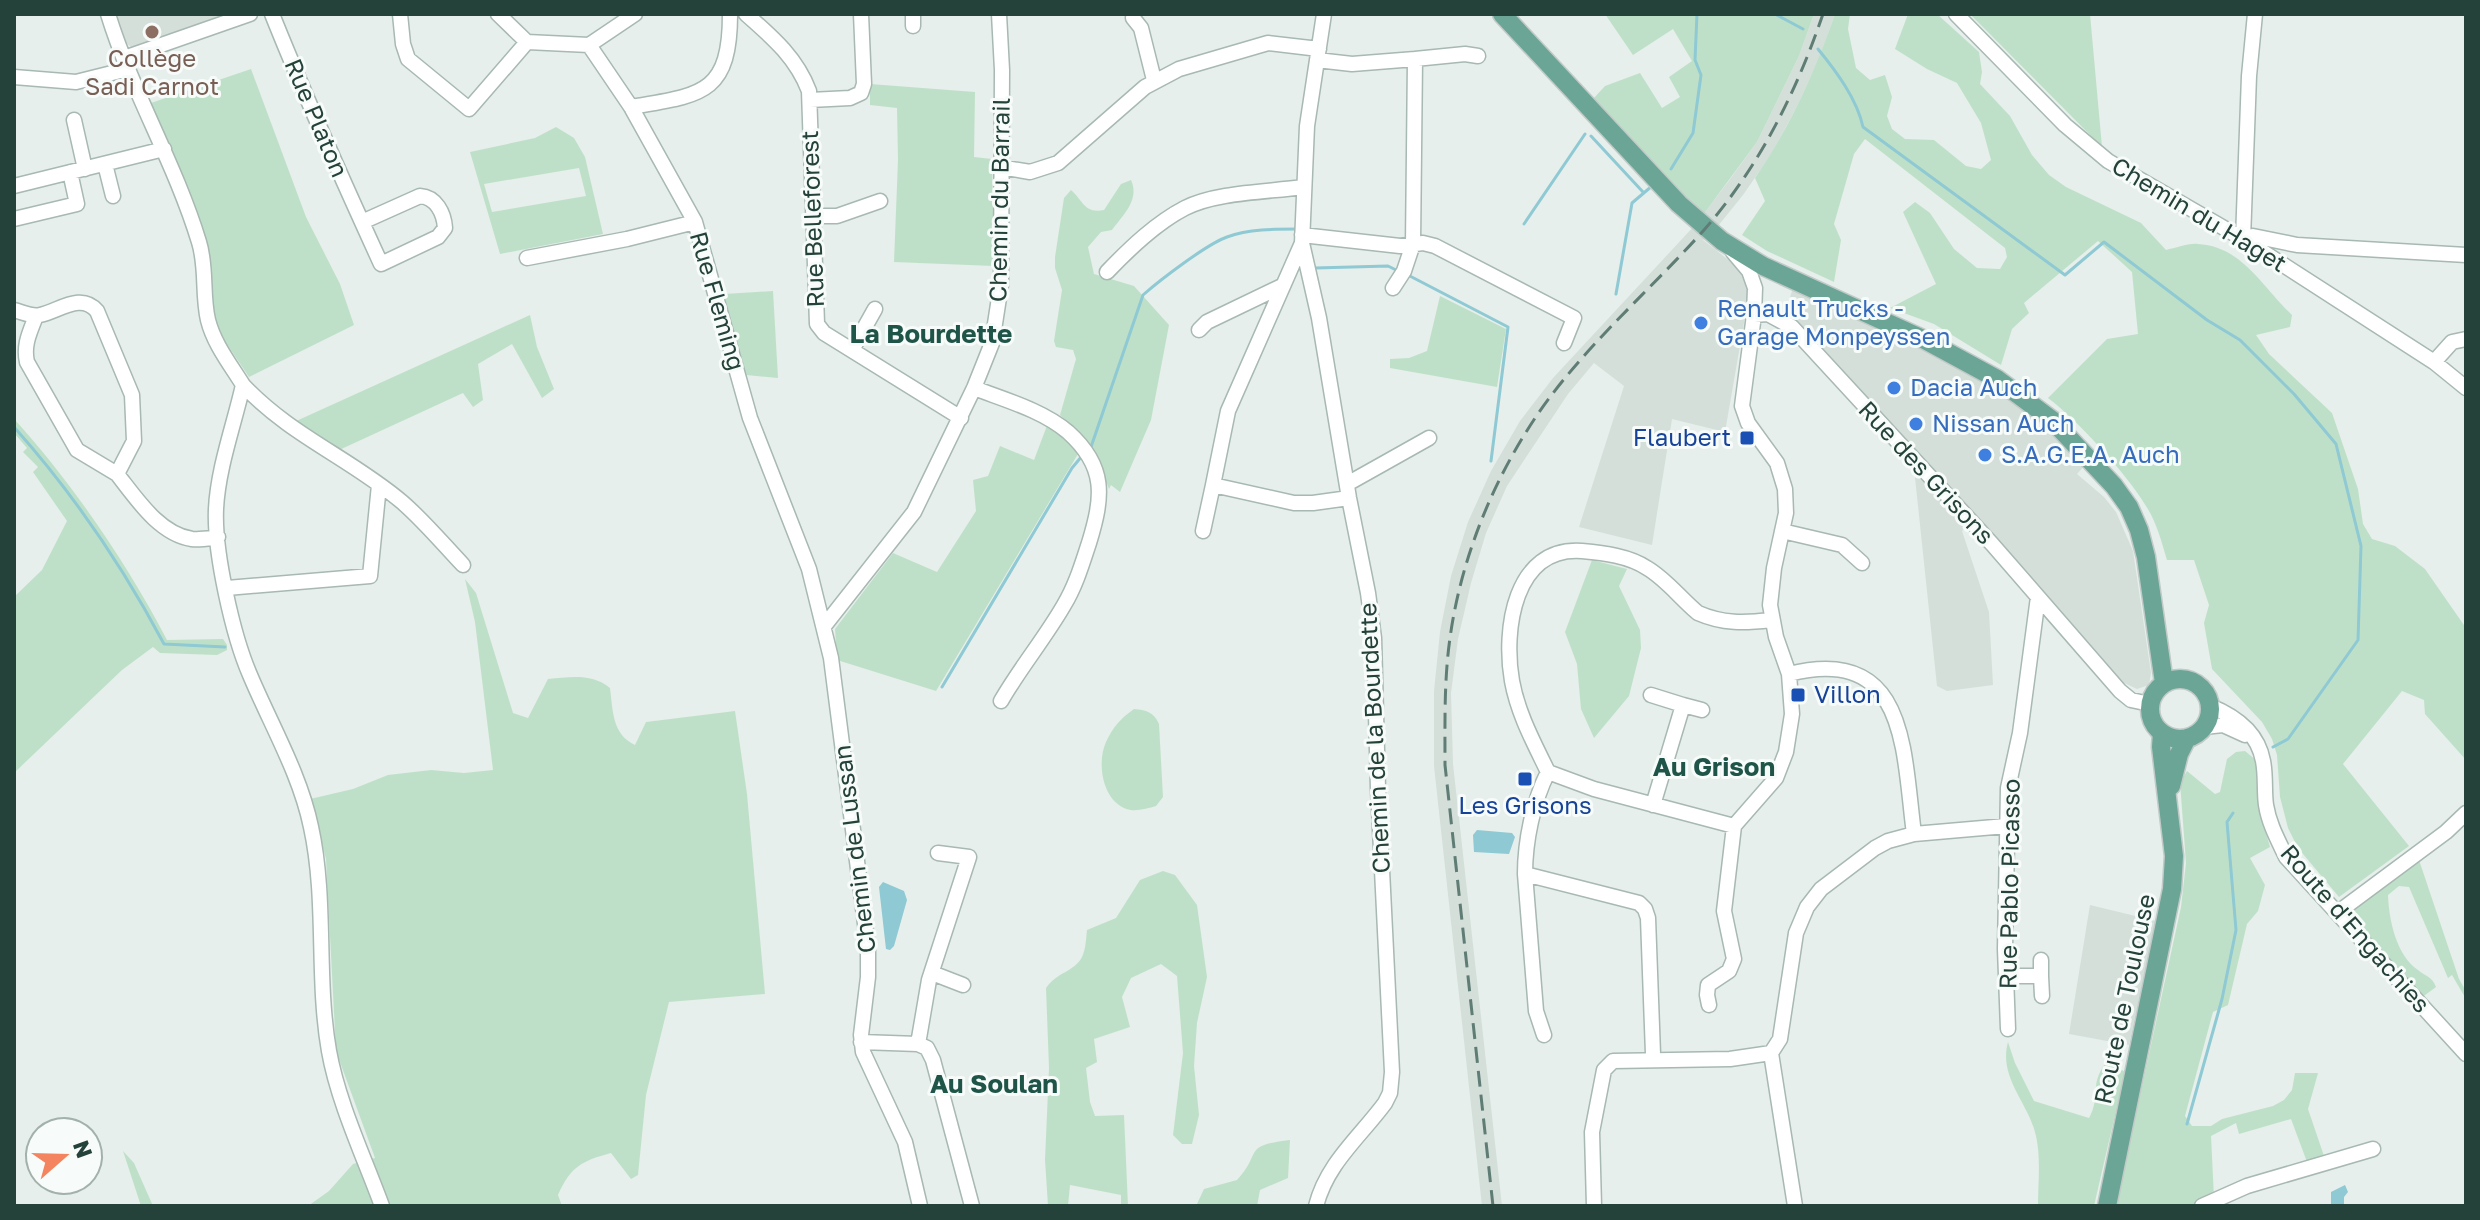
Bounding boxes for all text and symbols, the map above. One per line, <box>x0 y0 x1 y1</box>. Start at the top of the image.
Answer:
marker: Collège Sadi Carnot <box>143 23 161 41</box>
place label: Collège Sadi Carnot <box>85 43 219 100</box>
street label: Rue Platon <box>279 54 355 181</box>
street label: Chemin du Barrail <box>982 97 1015 302</box>
street label: Rue Belleforest <box>794 130 829 308</box>
street label: Chemin du Haget <box>2107 150 2292 277</box>
street label: Rue Fleming <box>685 228 752 373</box>
place label: Renault Trucks - Garage Monpeyssen <box>1717 293 1950 350</box>
marker: Renault Trucks - Garage Monpeyssen <box>1692 314 1710 332</box>
district label: La Bourdette <box>850 318 1012 349</box>
place label: Dacia Auch <box>1910 372 2037 401</box>
marker: Dacia Auch <box>1885 379 1903 397</box>
street label: Rue des Grisons <box>1853 394 2001 550</box>
place label: Nissan Auch <box>1932 408 2074 437</box>
marker: Nissan Auch <box>1907 415 1925 433</box>
place label: Flaubert <box>1633 422 1731 451</box>
marker: Flaubert <box>1738 429 1756 447</box>
place label: S.A.G.E.A. Auch <box>2001 439 2180 468</box>
marker: S.A.G.E.A. Auch <box>1976 446 1994 464</box>
street label: Chemin de la Bourdette <box>1352 602 1395 874</box>
place label: Villon <box>1814 679 1881 708</box>
marker: Villon <box>1789 686 1807 704</box>
street label: Chemin de Lussan <box>826 743 881 955</box>
district label: Au Grison <box>1653 751 1775 782</box>
marker: Les Grisons <box>1516 770 1534 788</box>
street label: Rue Pablo Picasso <box>1992 778 2025 989</box>
place label: Les Grisons <box>1458 790 1592 819</box>
street label: Route d'Engachies <box>2275 838 2437 1018</box>
street label: Route de Toulouse <box>2087 891 2160 1106</box>
district label: Au Soulan <box>930 1068 1058 1099</box>
north arrow <box>24 1116 104 1196</box>
text: N <box>68 1137 99 1161</box>

